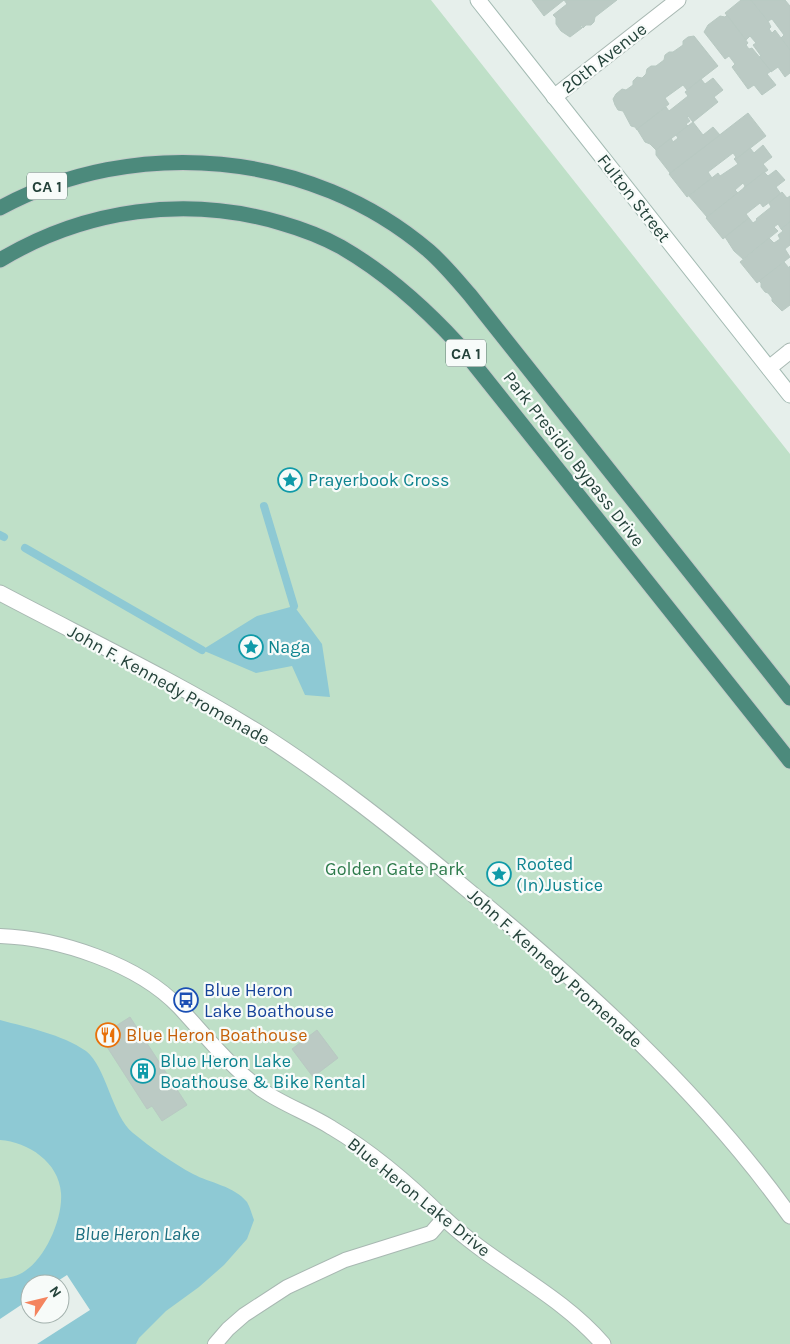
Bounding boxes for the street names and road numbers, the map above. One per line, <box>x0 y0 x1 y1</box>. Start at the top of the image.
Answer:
street label: 20th Avenue <box>557 18 651 98</box>
street label: Fulton Street <box>593 149 675 247</box>
road number: CA 1 <box>27 172 67 200</box>
road number: CA 1 <box>446 339 486 366</box>
street label: Park Presidio Bypass Drive <box>499 367 649 551</box>
street label: John F. Kennedy Promenade <box>64 620 274 750</box>
street label: John F. Kennedy Promenade <box>463 884 647 1052</box>
street label: Blue Heron Lake Drive <box>343 1133 495 1261</box>

